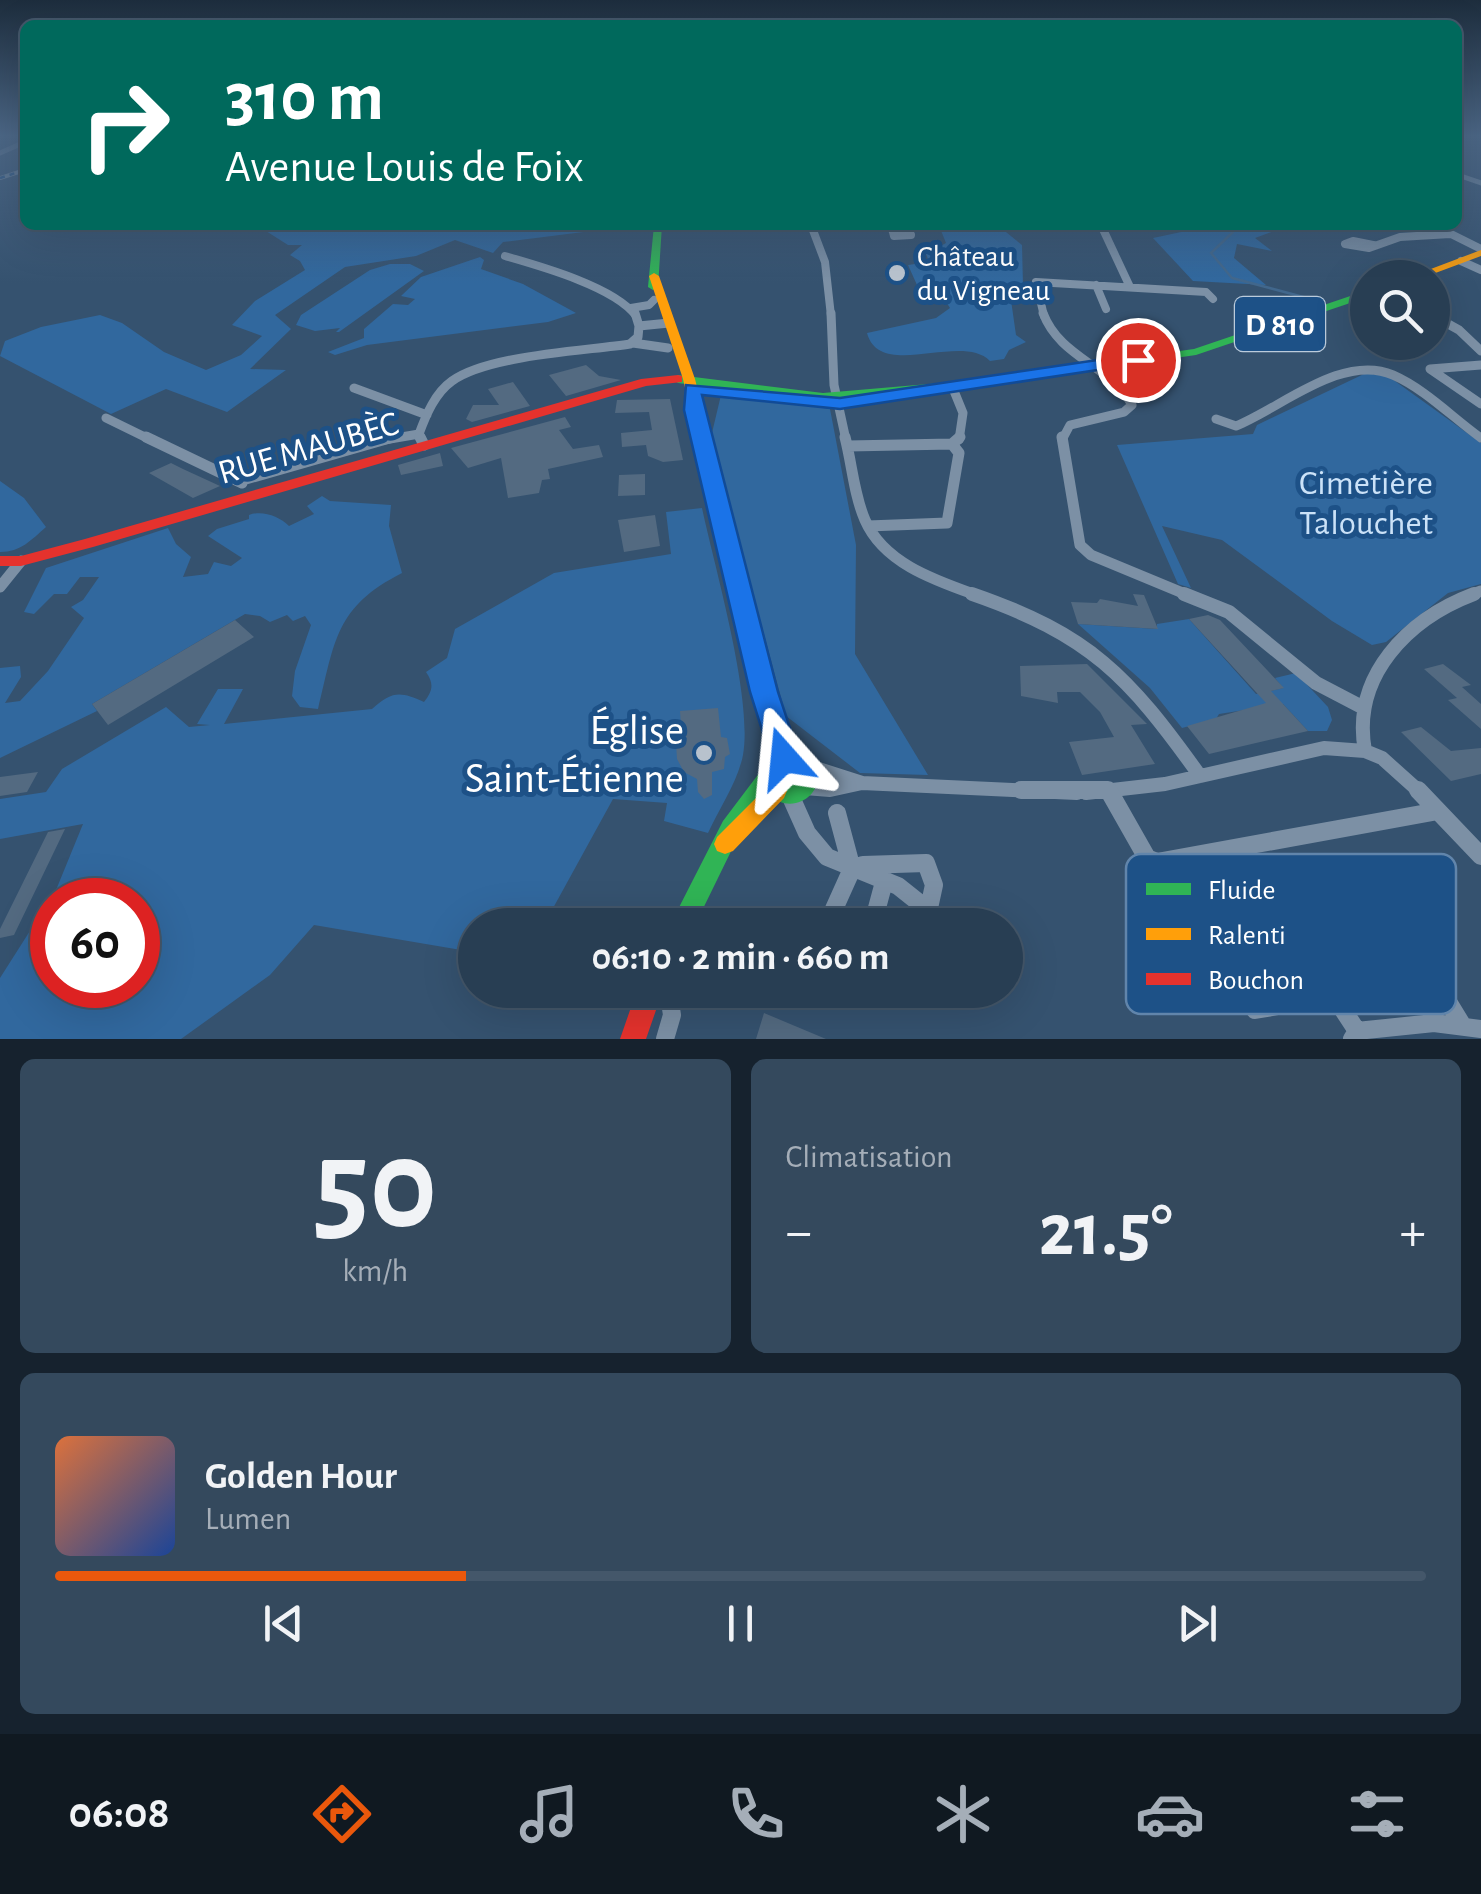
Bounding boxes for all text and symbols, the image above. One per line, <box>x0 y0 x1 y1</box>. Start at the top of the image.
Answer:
icon: right <box>60 60 190 190</box>
text: 310 m <box>225 63 384 133</box>
text: Avenue Louis de Foix <box>225 145 584 190</box>
place label: Château du Vigneau <box>917 242 1050 306</box>
map controls <box>1350 260 1450 360</box>
button: search <box>1350 260 1450 360</box>
marker: Château du Vigneau <box>886 262 908 284</box>
road number: D 810 <box>1235 297 1325 351</box>
pin <box>1096 318 1181 403</box>
icon: arrive <box>1111 333 1166 388</box>
street label: RUE MAUBÈC <box>214 404 403 491</box>
park label: Cimetière Talouchet <box>1299 466 1433 541</box>
place label: Église Saint-Étienne <box>465 706 684 800</box>
position arrow <box>732 706 836 810</box>
marker: Église Saint-Étienne <box>693 742 715 764</box>
legend <box>1126 854 1456 1014</box>
text: Fluide <box>1208 877 1276 905</box>
speed limit sign: 60 <box>30 878 160 1008</box>
text: Ralenti <box>1208 922 1286 950</box>
text: 06:10 · 2 min · 660 m <box>592 939 889 977</box>
text: Bouchon <box>1208 967 1304 995</box>
text: 50 <box>313 1122 437 1252</box>
text: Climatisation <box>786 1141 953 1173</box>
text: 21.5° <box>1039 1194 1173 1269</box>
text: − <box>786 1205 812 1260</box>
text: + <box>1400 1205 1426 1260</box>
text: km/h <box>342 1255 408 1287</box>
text: Golden Hour <box>205 1458 397 1496</box>
text: Lumen <box>205 1503 291 1535</box>
icon: previous <box>256 1596 311 1651</box>
icon: pause <box>713 1596 768 1651</box>
icon: next <box>1170 1596 1225 1651</box>
icon: directions <box>307 1779 377 1849</box>
icon: music <box>514 1779 584 1849</box>
icon: phone <box>721 1779 791 1849</box>
icon: climate <box>928 1779 998 1849</box>
icon: car <box>1135 1779 1205 1849</box>
icon: filters <box>1342 1779 1412 1849</box>
text: 06:08 <box>69 1791 170 1836</box>

